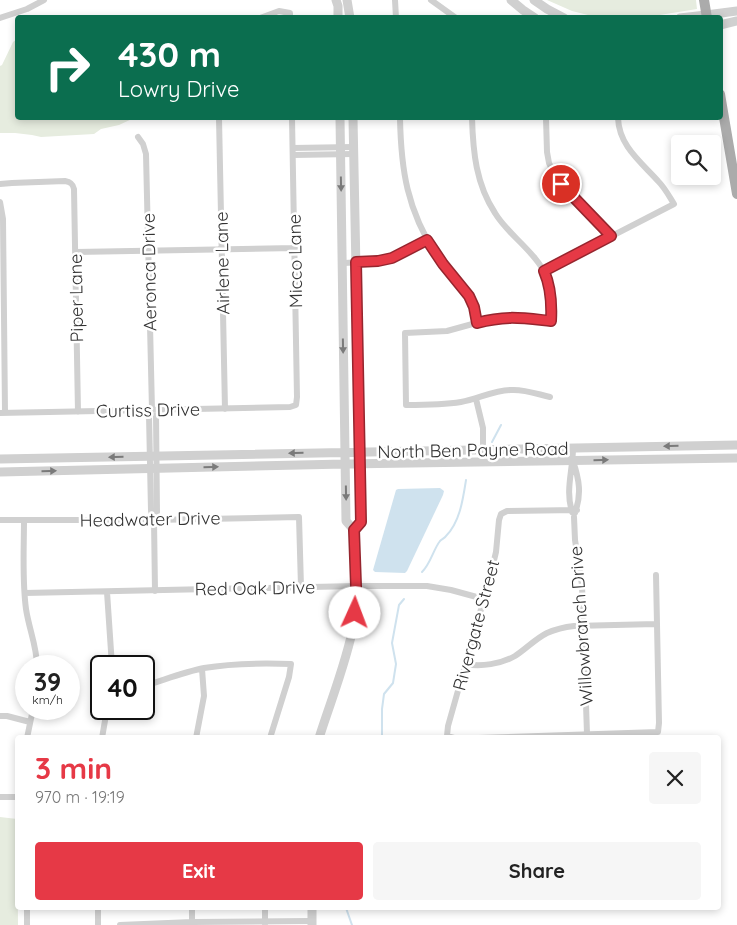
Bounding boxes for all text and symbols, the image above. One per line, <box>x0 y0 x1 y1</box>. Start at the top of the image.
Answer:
text: 430 m <box>118 32 221 76</box>
icon: right <box>35 35 100 100</box>
text: Lowry Drive <box>118 75 239 103</box>
map controls <box>671 135 721 185</box>
button: search <box>671 135 721 185</box>
pin <box>540 163 582 205</box>
icon: arrive <box>547 170 575 198</box>
one-way arrow <box>337 176 345 192</box>
street label: Airlene Lane <box>210 211 234 315</box>
street label: Aeronca Drive <box>136 213 162 331</box>
street label: Micco Lane <box>283 214 307 308</box>
street label: Piper Lane <box>64 254 88 342</box>
one-way arrow <box>339 338 347 354</box>
street label: Curtiss Drive <box>96 398 200 422</box>
street label: North Ben Payne Road <box>377 437 569 463</box>
one-way arrow <box>663 442 679 450</box>
one-way arrow <box>288 450 304 458</box>
one-way arrow <box>108 453 124 461</box>
one-way arrow <box>593 456 609 464</box>
one-way arrow <box>203 463 219 471</box>
one-way arrow <box>41 467 57 475</box>
one-way arrow <box>342 485 350 501</box>
street label: Headwater Drive <box>79 506 221 532</box>
street label: Willowbranch Drive <box>564 545 598 707</box>
street label: Rivergate Street <box>447 557 505 693</box>
street label: Red Oak Drive <box>195 575 315 601</box>
position arrow <box>328 586 380 638</box>
speed limit sign: 40 <box>90 655 155 720</box>
text: 39 <box>34 666 61 697</box>
text: km/h <box>32 692 63 707</box>
text: 3 min <box>35 749 112 787</box>
button: close <box>649 752 701 804</box>
text: 970 m · 19:19 <box>35 787 125 807</box>
button: Exit <box>35 842 363 900</box>
button: Share <box>373 842 701 900</box>

